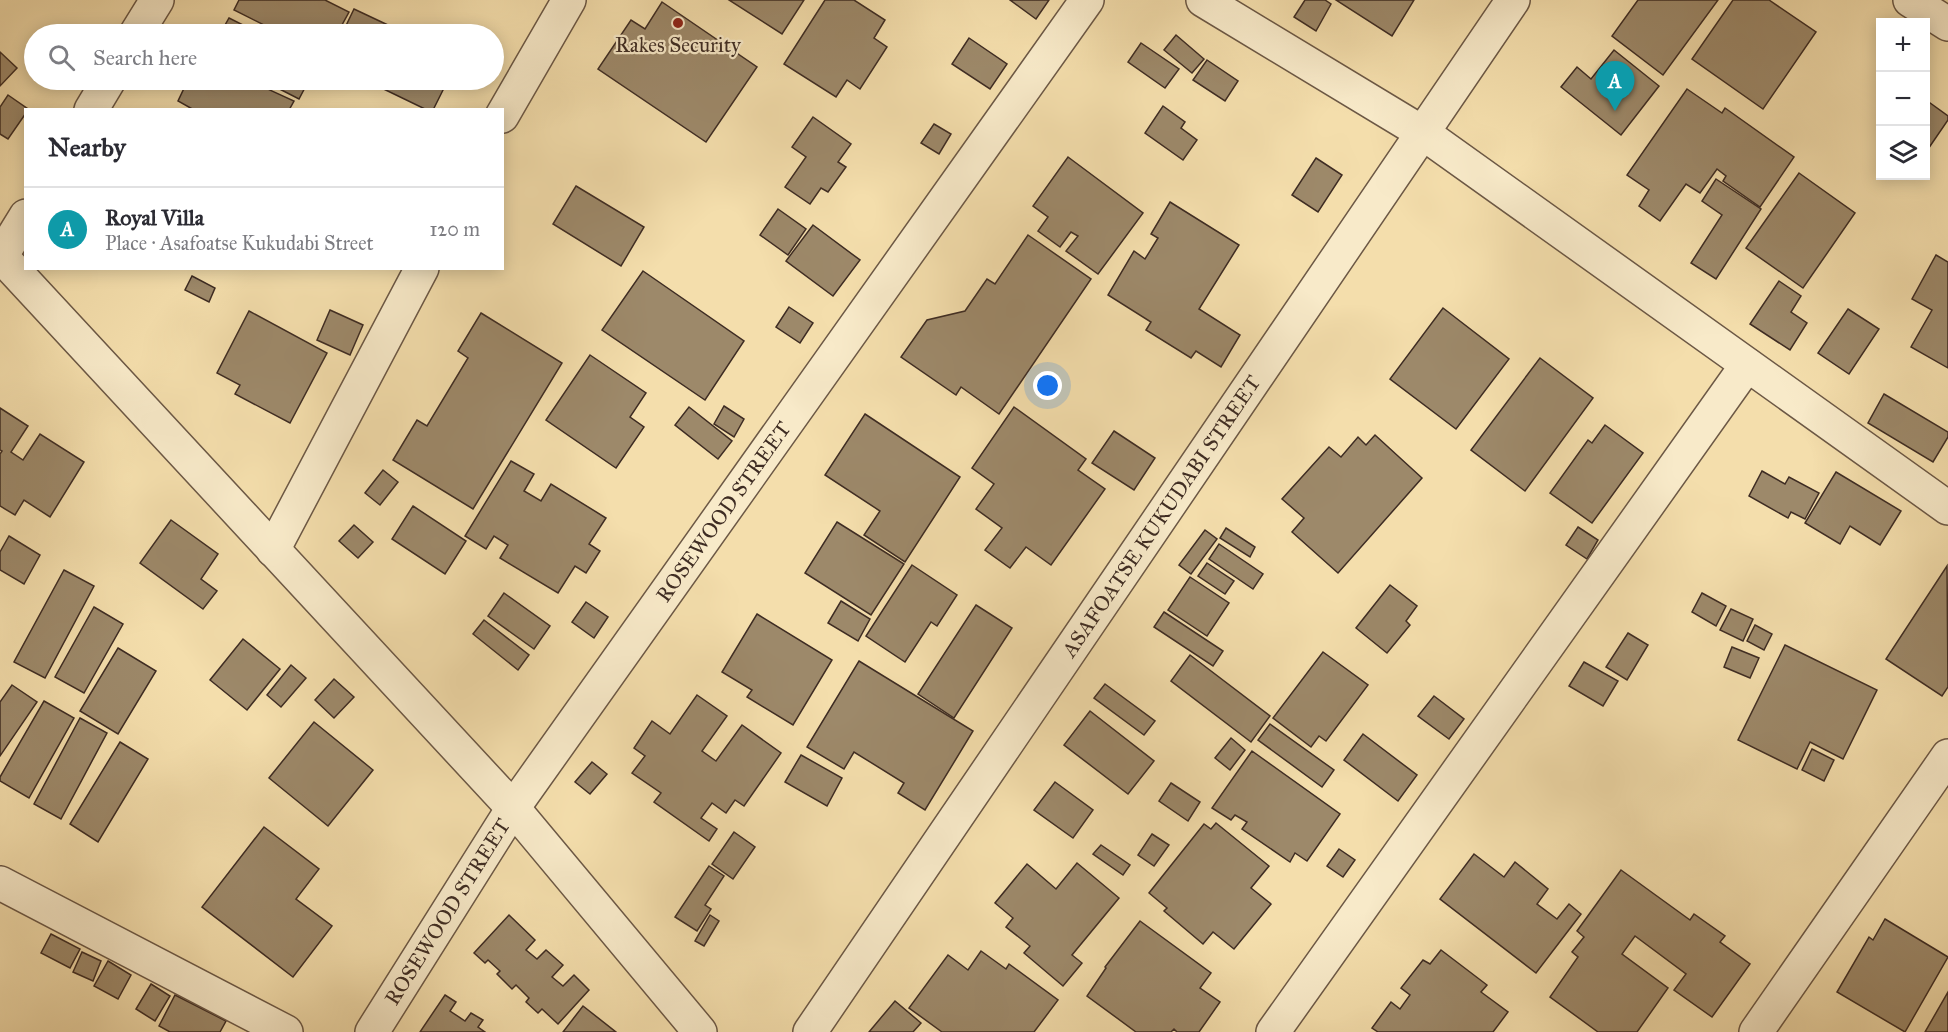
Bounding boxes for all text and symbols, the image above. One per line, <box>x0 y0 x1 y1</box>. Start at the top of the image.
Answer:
marker: Rakes Security <box>671 16 685 30</box>
map controls <box>1876 18 1930 180</box>
button: + <box>1876 18 1930 72</box>
search box <box>24 24 504 90</box>
place label: Rakes Security <box>615 32 742 58</box>
icon: search <box>45 41 78 74</box>
text: Search here <box>93 44 197 71</box>
pin: A <box>1596 62 1634 111</box>
button: − <box>1876 72 1930 126</box>
button: layers <box>1876 126 1930 180</box>
text: Nearby <box>48 131 126 163</box>
text: Royal Villa <box>105 204 204 231</box>
text: A <box>61 217 74 241</box>
text: 120 m <box>429 217 480 241</box>
text: Place · Asafoatse Kukudabi Street <box>105 231 374 255</box>
street label: ASAFOATSE KUKUDABI STREET <box>1056 370 1266 663</box>
your location <box>1033 371 1062 400</box>
street label: ROSEWOOD STREET <box>650 416 796 607</box>
street label: ROSEWOOD STREET <box>379 814 516 1010</box>

